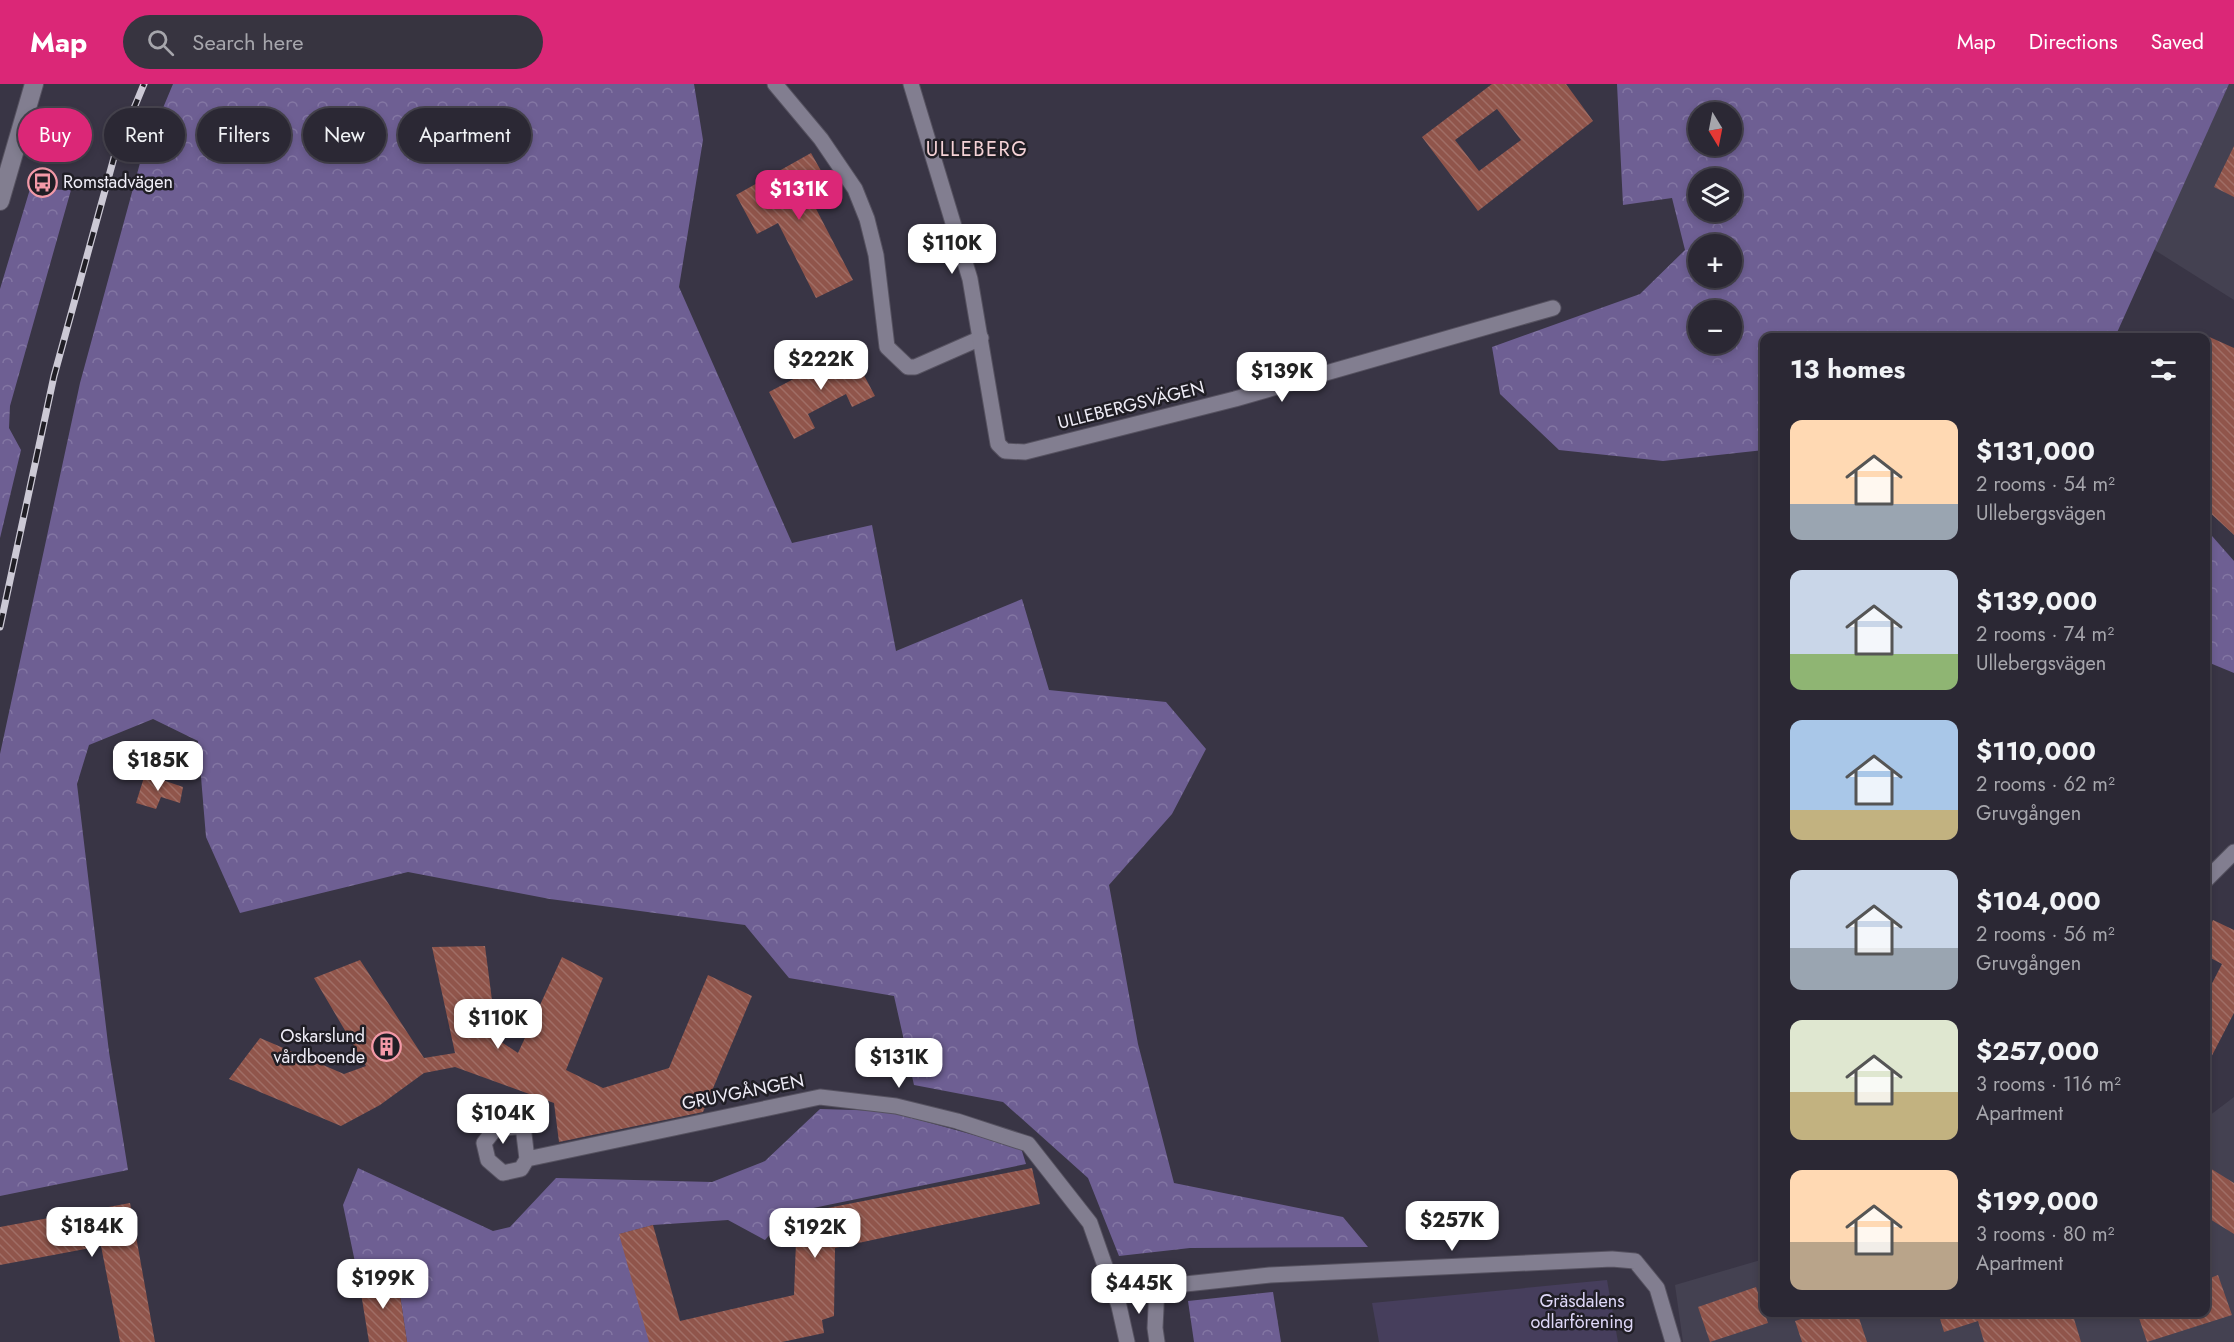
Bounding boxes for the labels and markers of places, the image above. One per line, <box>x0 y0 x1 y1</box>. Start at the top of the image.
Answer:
bus stop icon: Romstadvägen <box>26 166 58 198</box>
place label: Romstadvägen <box>63 169 173 195</box>
pin: $131K <box>757 170 841 221</box>
pin: $110K <box>910 224 994 275</box>
pin: $222K <box>779 340 863 391</box>
pin: $139K <box>1240 352 1324 403</box>
pin: $185K <box>116 741 200 792</box>
pin: $110K <box>456 999 540 1050</box>
place label: Oskarslund vårdboende <box>274 1023 365 1070</box>
building icon: Oskarslund vårdboende <box>370 1030 402 1062</box>
pin: $131K <box>857 1038 941 1089</box>
pin: $104K <box>461 1094 545 1145</box>
pin: $257K <box>1410 1201 1494 1252</box>
pin: $184K <box>50 1207 134 1258</box>
pin: $192K <box>773 1208 857 1259</box>
pin: $199K <box>341 1259 425 1310</box>
pin: $445K <box>1097 1264 1181 1315</box>

